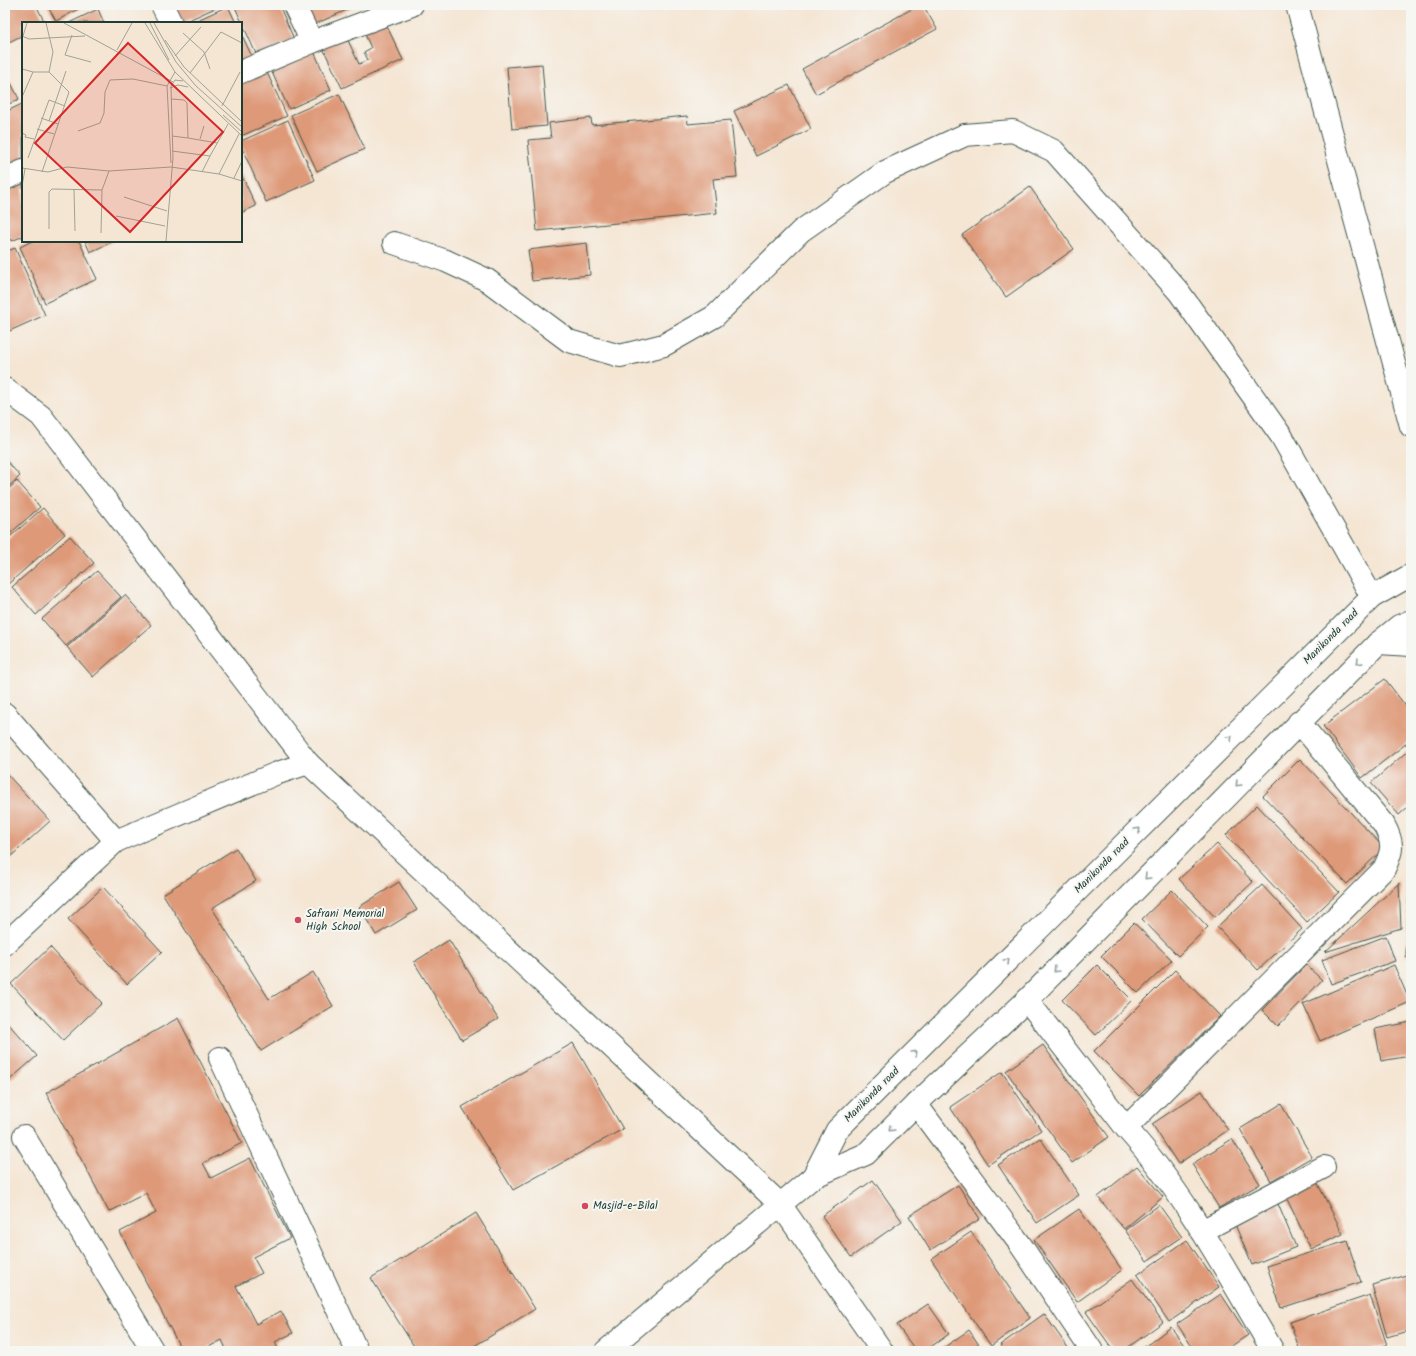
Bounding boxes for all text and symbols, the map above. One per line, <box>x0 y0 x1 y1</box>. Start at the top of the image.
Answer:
inset map <box>22 22 242 242</box>
street label: Manikonda road <box>1299 605 1363 669</box>
one-way arrow <box>1356 657 1364 665</box>
one-way arrow <box>1225 735 1233 743</box>
one-way arrow <box>1235 779 1243 787</box>
one-way arrow <box>1133 827 1141 835</box>
street label: Manikonda road <box>1070 834 1134 898</box>
one-way arrow <box>1144 872 1152 880</box>
place label: Safrani Memorial High School <box>306 905 385 936</box>
marker: Safrani Memorial High School <box>293 915 303 925</box>
one-way arrow <box>1002 958 1010 966</box>
one-way arrow <box>1053 965 1061 973</box>
one-way arrow <box>910 1050 918 1058</box>
street label: Manikonda road <box>840 1063 904 1127</box>
one-way arrow <box>888 1124 896 1132</box>
place label: Masjid-e-Bilal <box>593 1197 658 1215</box>
marker: Masjid-e-Bilal <box>580 1201 590 1211</box>

